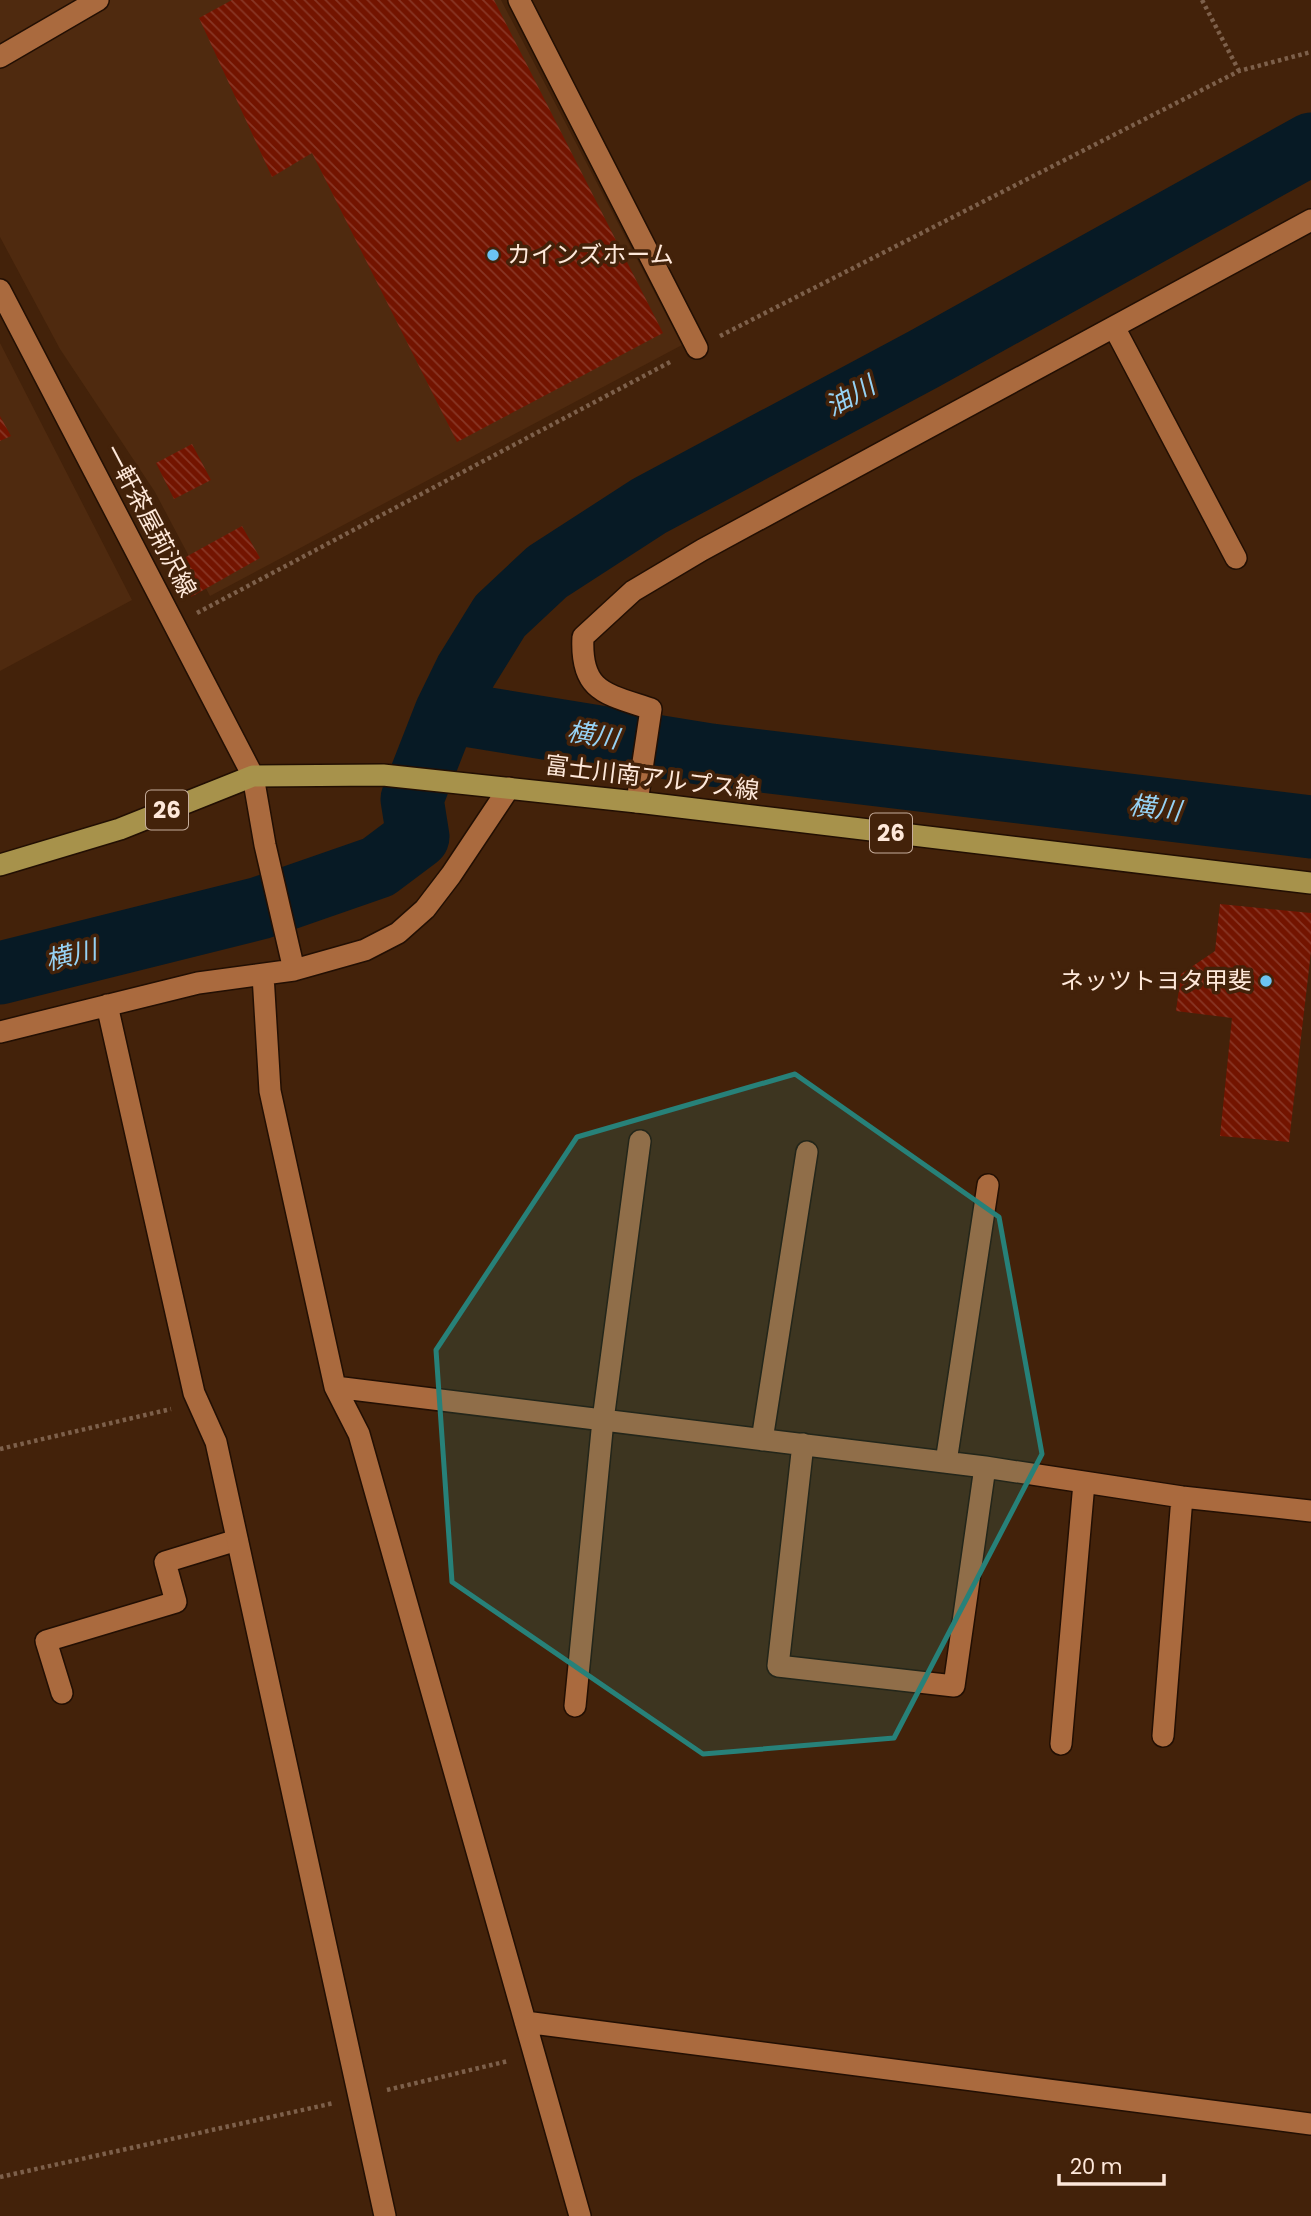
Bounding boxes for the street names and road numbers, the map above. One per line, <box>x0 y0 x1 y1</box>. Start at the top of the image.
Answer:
street label: 一軒茶屋荊沢線 <box>96 439 204 603</box>
street label: 富士川南アルプス線 <box>543 748 761 807</box>
road number: 26 <box>146 790 188 830</box>
road number: 26 <box>870 814 912 852</box>

